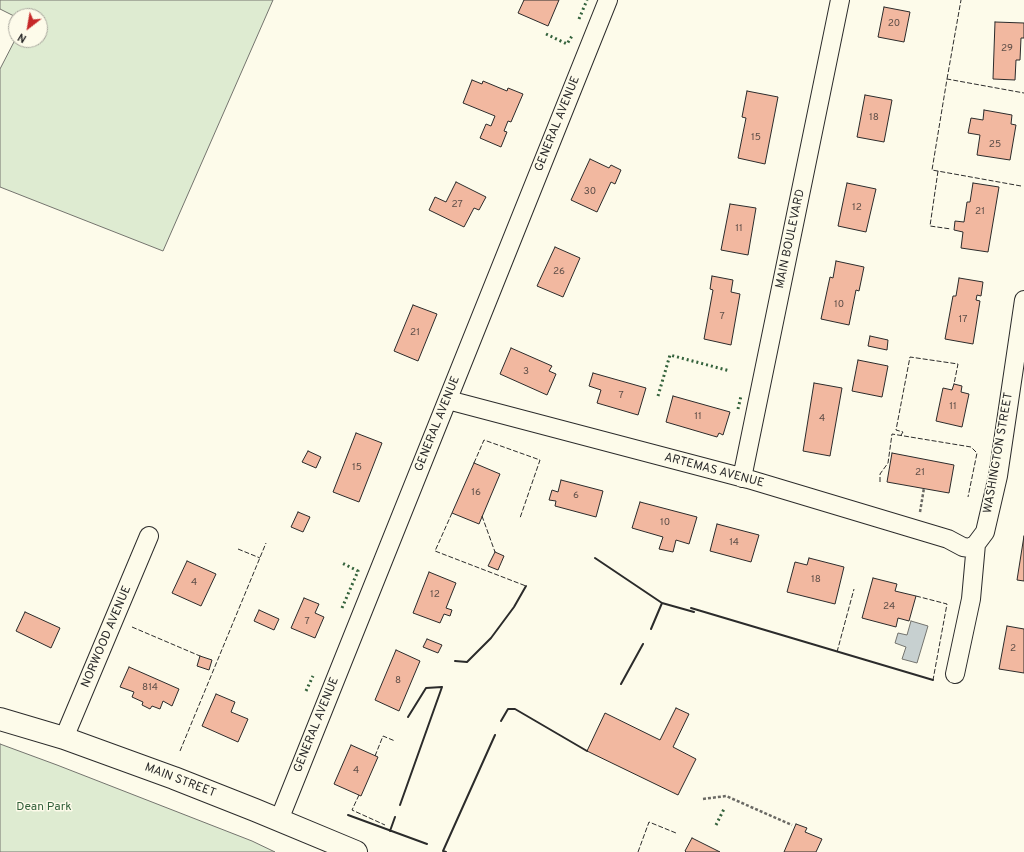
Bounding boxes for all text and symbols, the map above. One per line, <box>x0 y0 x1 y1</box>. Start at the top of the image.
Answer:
north arrow <box>8 8 48 48</box>
house number: 20 <box>888 18 900 30</box>
text: N <box>15 29 29 45</box>
house number: 29 <box>1001 43 1013 55</box>
street label: GENERAL AVENUE <box>532 74 584 174</box>
house number: 18 <box>869 112 879 124</box>
house number: 15 <box>751 132 761 144</box>
house number: 25 <box>989 139 1001 151</box>
house number: 30 <box>584 186 596 198</box>
street label: MAIN BOULEVARD <box>773 188 809 290</box>
house number: 27 <box>451 199 463 211</box>
house number: 12 <box>852 202 862 214</box>
house number: 21 <box>975 206 985 218</box>
house number: 11 <box>735 223 743 235</box>
house number: 26 <box>553 266 565 278</box>
house number: 10 <box>834 299 844 311</box>
house number: 7 <box>719 311 725 323</box>
house number: 17 <box>959 314 967 326</box>
house number: 21 <box>410 327 420 339</box>
house number: 3 <box>523 366 529 378</box>
street label: GENERAL AVENUE <box>412 374 464 474</box>
house number: 7 <box>618 390 624 402</box>
street label: WASHINGTON STREET <box>981 391 1017 515</box>
house number: 11 <box>949 401 957 413</box>
house number: 11 <box>694 411 702 423</box>
house number: 4 <box>819 413 825 425</box>
street label: ARTEMAS AVENUE <box>663 451 765 491</box>
house number: 15 <box>352 462 362 474</box>
house number: 21 <box>915 467 925 479</box>
house number: 16 <box>471 487 481 499</box>
house number: 6 <box>573 490 579 502</box>
house number: 10 <box>660 517 670 529</box>
house number: 14 <box>729 537 739 549</box>
house number: 18 <box>811 574 821 586</box>
house number: 4 <box>191 577 197 589</box>
street label: NORWOOD AVENUE <box>79 584 135 690</box>
house number: 12 <box>430 589 440 601</box>
house number: 24 <box>883 601 895 613</box>
house number: 7 <box>304 616 310 628</box>
house number: 2 <box>1010 643 1016 655</box>
street label: GENERAL AVENUE <box>291 675 343 775</box>
house number: 8 <box>395 675 401 687</box>
house number: 814 <box>142 682 158 694</box>
street label: MAIN STREET <box>142 761 218 801</box>
house number: 4 <box>353 765 359 777</box>
park label: Dean Park <box>16 801 72 815</box>

